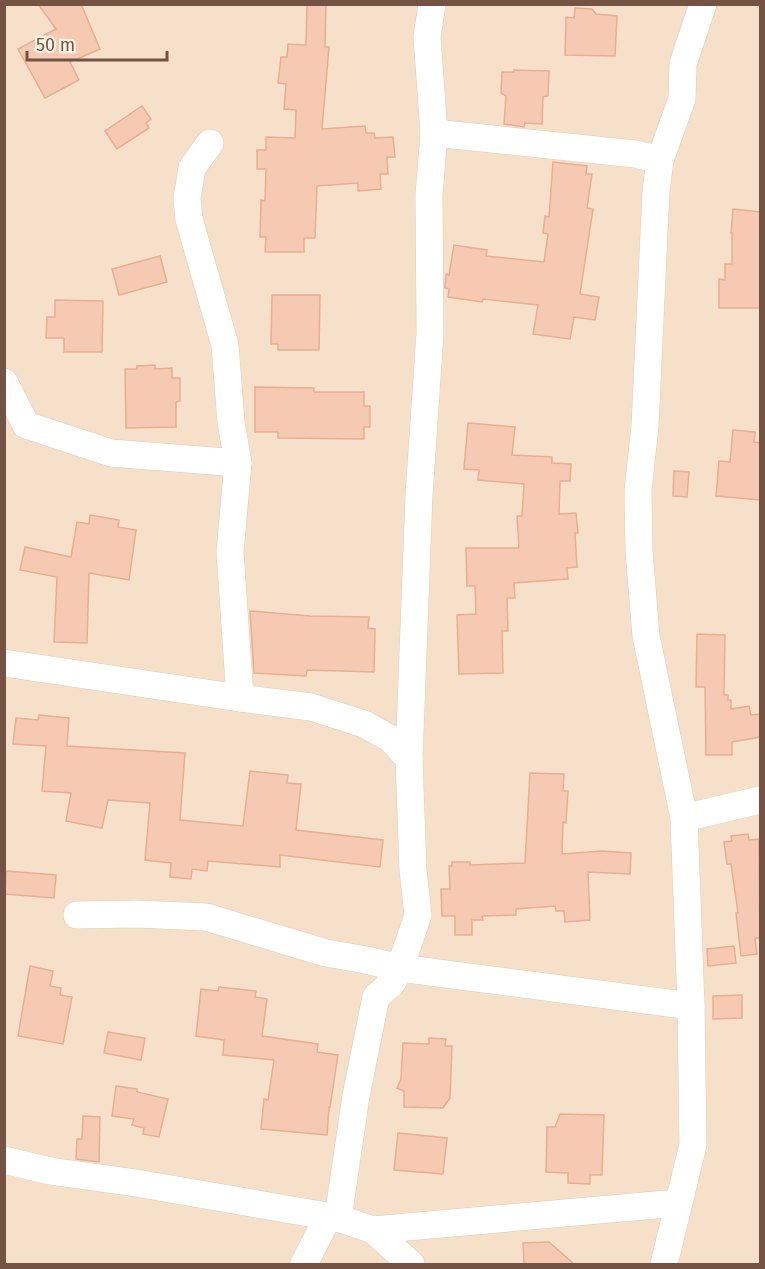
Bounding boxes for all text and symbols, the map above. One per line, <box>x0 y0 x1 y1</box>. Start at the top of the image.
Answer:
scale bar <box>27 24 166 62</box>
text: 50 m <box>36 34 75 56</box>

